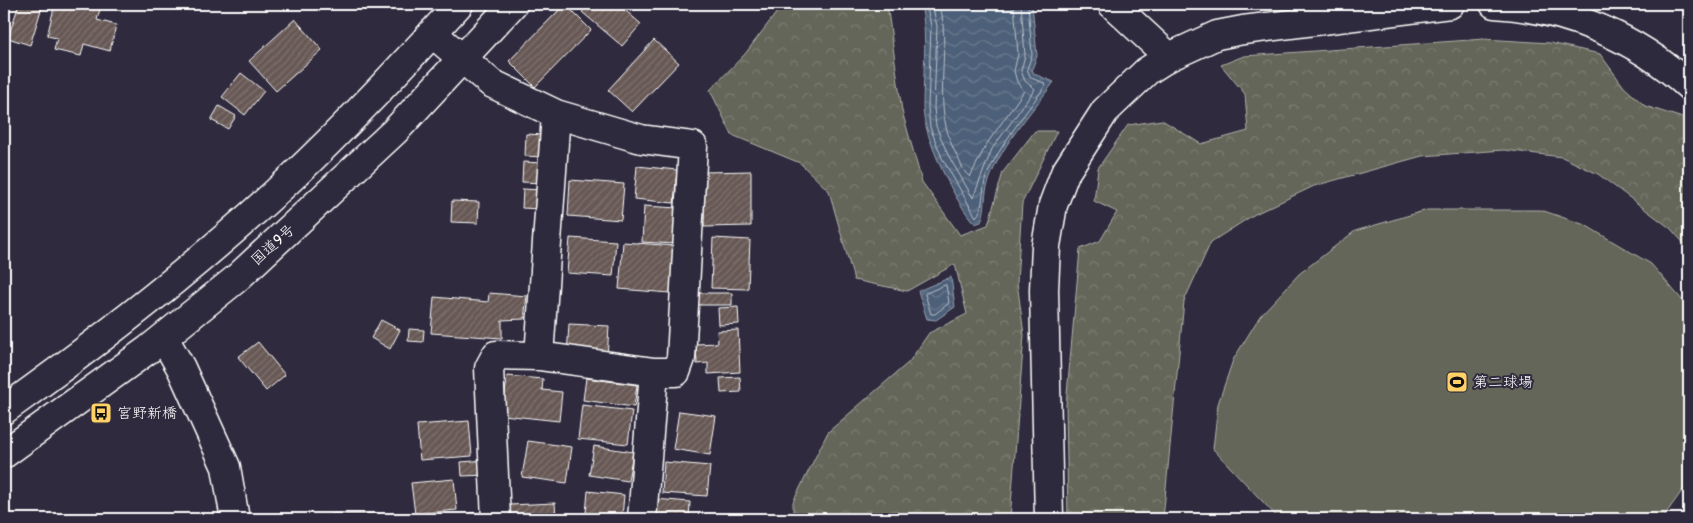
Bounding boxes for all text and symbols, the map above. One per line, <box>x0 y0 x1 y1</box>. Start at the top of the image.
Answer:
street label: 国道9号 <box>247 220 299 270</box>
sports icon: 第二球場 <box>1445 370 1469 394</box>
place label: 第二球場 <box>1473 373 1533 392</box>
bus stop icon: 宮野新橋 <box>89 401 113 425</box>
place label: 宮野新橋 <box>117 404 177 423</box>

